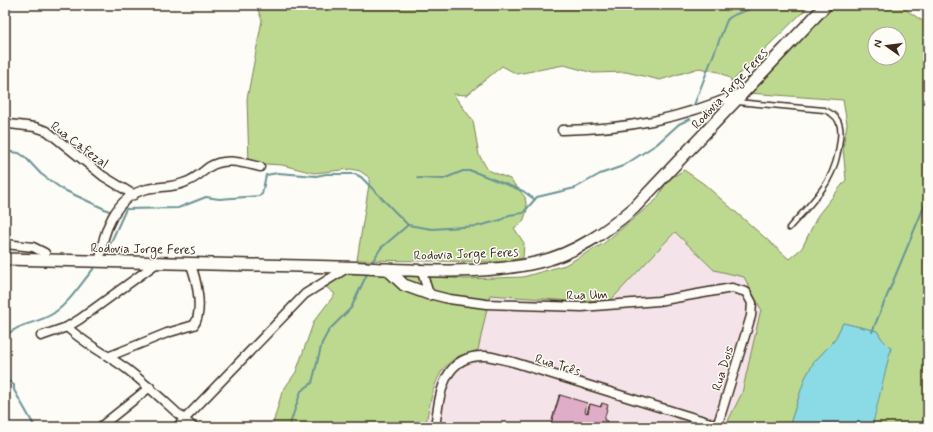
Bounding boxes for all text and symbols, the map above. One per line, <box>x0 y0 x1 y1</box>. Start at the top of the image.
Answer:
north arrow <box>867 26 907 66</box>
text: N <box>871 39 886 49</box>
street label: Rodovia Jorge Feres <box>688 45 773 134</box>
street label: Rua Cafezal <box>47 118 112 173</box>
street label: Rodovia Jorge Feres <box>90 240 196 260</box>
street label: Rodovia Jorge Feres <box>413 244 519 266</box>
street label: Rua Um <box>566 286 608 305</box>
street label: Rua Dois <box>709 344 738 393</box>
street label: Rua Três <box>533 350 583 380</box>

